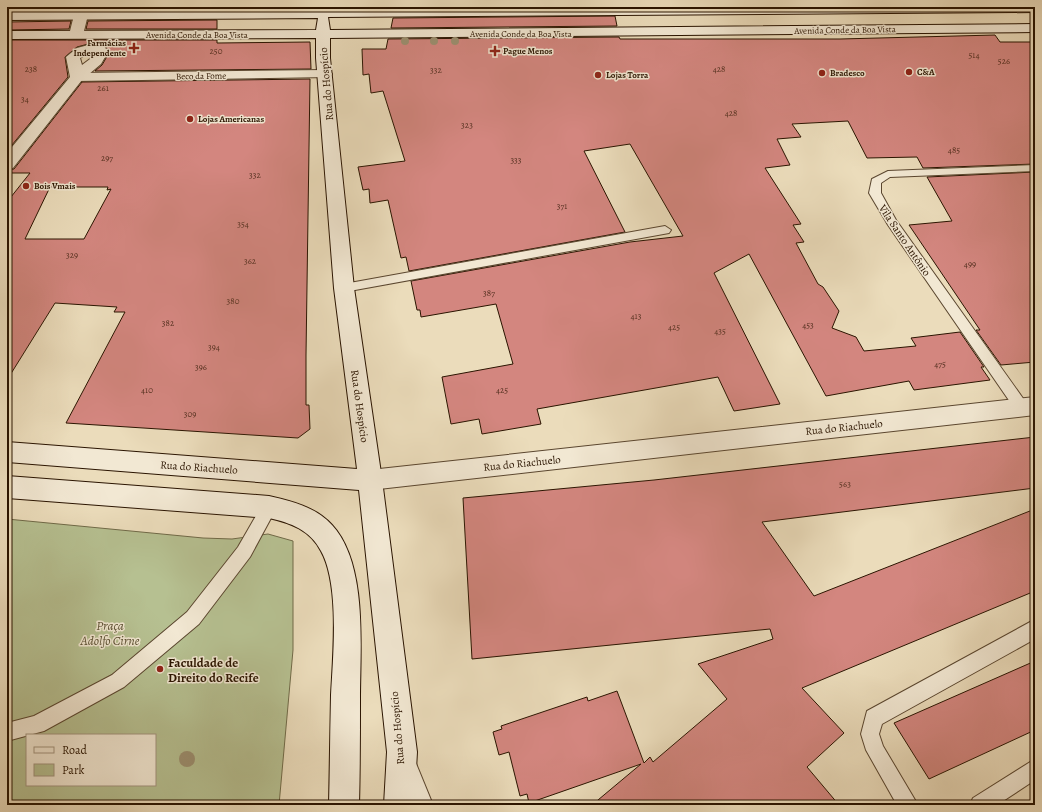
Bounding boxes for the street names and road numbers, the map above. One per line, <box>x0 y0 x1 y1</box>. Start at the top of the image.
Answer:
street label: Avenida Conde da Boa Vista <box>793 23 897 37</box>
street label: Avenida Conde da Boa Vista <box>469 28 573 40</box>
street label: Avenida Conde da Boa Vista <box>145 29 249 41</box>
street label: Rua do Hospício <box>316 46 337 121</box>
street label: Beco da Fome <box>176 70 226 82</box>
street label: Vila Santo Antônio <box>875 201 934 279</box>
street label: Rua do Hospício <box>347 369 372 444</box>
street label: Rua do Riachuelo <box>805 416 884 439</box>
street label: Rua do Riachuelo <box>483 452 562 475</box>
street label: Rua do Riachuelo <box>160 457 239 478</box>
street label: Rua do Hospício <box>387 690 408 765</box>

